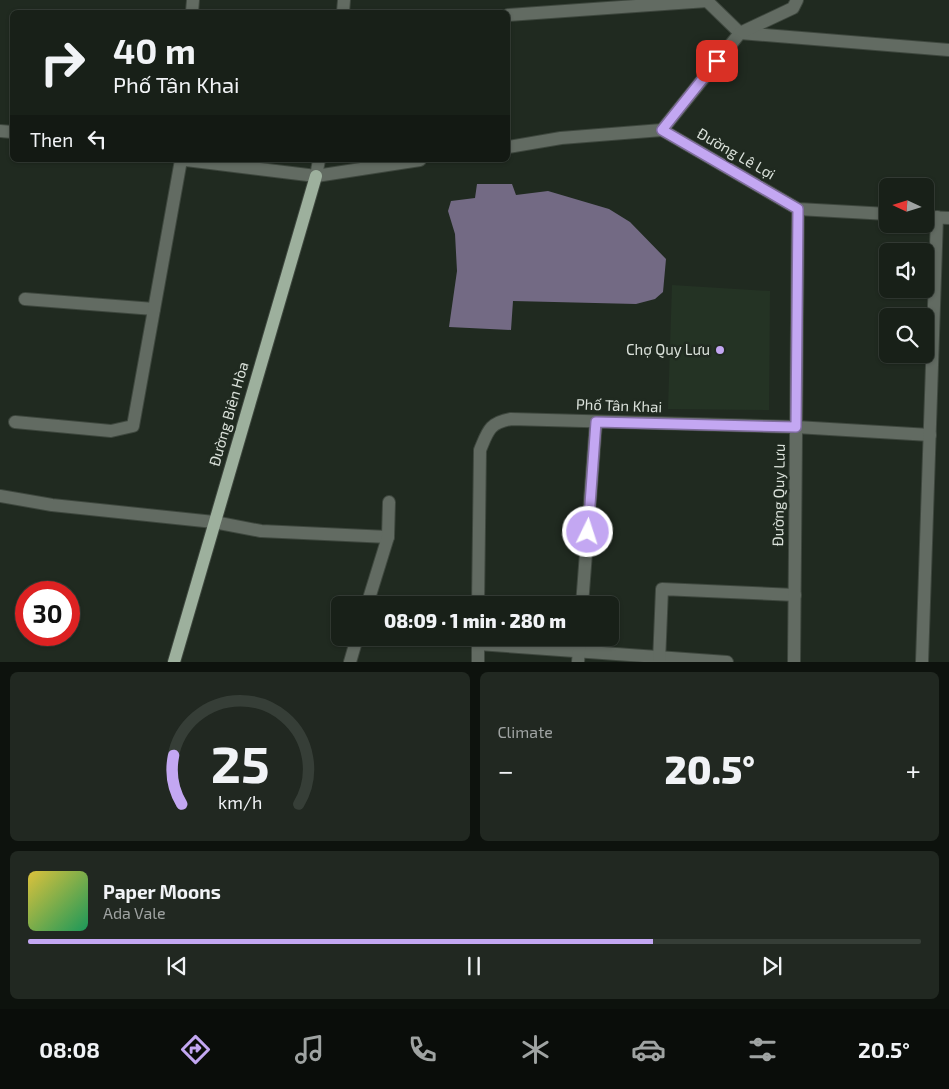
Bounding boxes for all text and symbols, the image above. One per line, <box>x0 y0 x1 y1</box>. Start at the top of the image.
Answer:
text: 40 m <box>113 29 196 71</box>
icon: right <box>30 30 95 95</box>
pin <box>696 40 738 82</box>
icon: arrive <box>703 47 731 75</box>
text: Phố Tân Khai <box>113 71 239 97</box>
street label: Đường Lê Lợi <box>694 124 779 183</box>
icon: left <box>83 125 111 153</box>
text: Then <box>30 128 73 151</box>
north arrow <box>879 178 934 232</box>
map controls <box>879 178 934 363</box>
button: sound <box>879 243 934 298</box>
button: search <box>879 308 934 363</box>
place label: Chợ Quy Lưu <box>626 340 710 359</box>
marker: Chợ Quy Lưu <box>714 344 726 356</box>
street label: Đường Biên Hòa <box>204 359 252 468</box>
street label: Phố Tân Khai <box>576 395 662 415</box>
street label: Đường Quy Lưu <box>768 443 789 547</box>
position arrow <box>561 505 613 557</box>
speed limit sign: 30 <box>15 581 80 646</box>
text: 08:09 · 1 min · 280 m <box>384 609 566 632</box>
text: Climate <box>498 722 553 741</box>
text: 25 <box>210 731 269 793</box>
text: 20.5° <box>664 746 755 792</box>
text: − <box>498 753 514 787</box>
text: + <box>906 753 921 787</box>
text: km/h <box>218 791 262 813</box>
text: Paper Moons <box>103 880 221 903</box>
text: Ada Vale <box>103 903 166 922</box>
icon: previous <box>163 952 191 980</box>
icon: pause <box>460 952 488 980</box>
icon: next <box>758 952 786 980</box>
icon: directions <box>178 1032 213 1067</box>
icon: music <box>292 1032 327 1067</box>
icon: phone <box>405 1032 440 1067</box>
icon: climate <box>518 1032 553 1067</box>
icon: car <box>631 1032 666 1067</box>
icon: filters <box>745 1032 780 1067</box>
text: 08:08 <box>39 1036 100 1062</box>
text: 20.5° <box>858 1036 910 1062</box>

